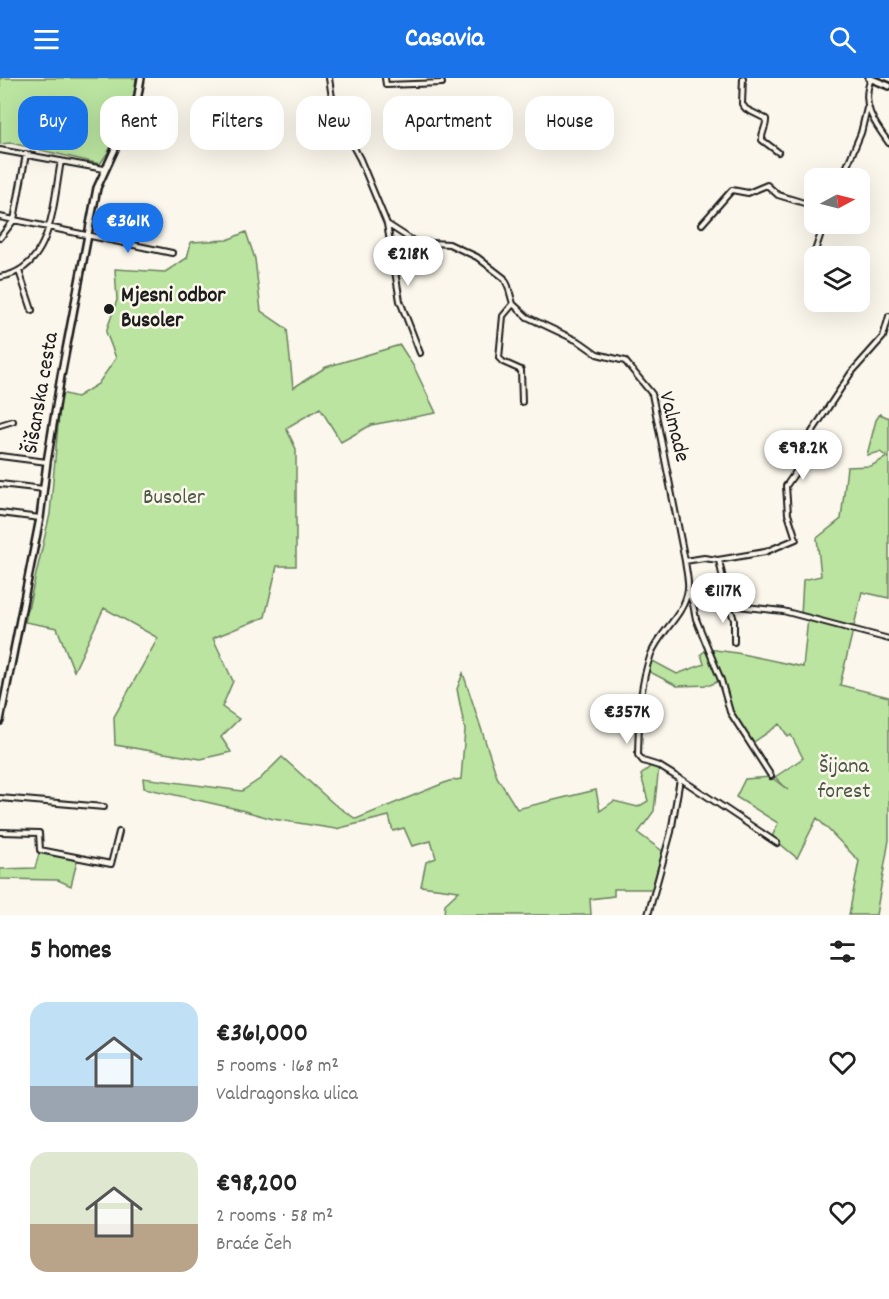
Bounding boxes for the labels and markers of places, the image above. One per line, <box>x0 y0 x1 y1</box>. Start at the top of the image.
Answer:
pin: €361K <box>86 203 170 254</box>
pin: €218K <box>366 236 450 287</box>
place label: Mjesni odbor Busoler <box>121 281 226 337</box>
marker: Mjesni odbor Busoler <box>102 302 116 316</box>
pin: €98.2K <box>754 430 852 481</box>
pin: €117K <box>681 573 765 624</box>
pin: €357K <box>585 694 669 745</box>

